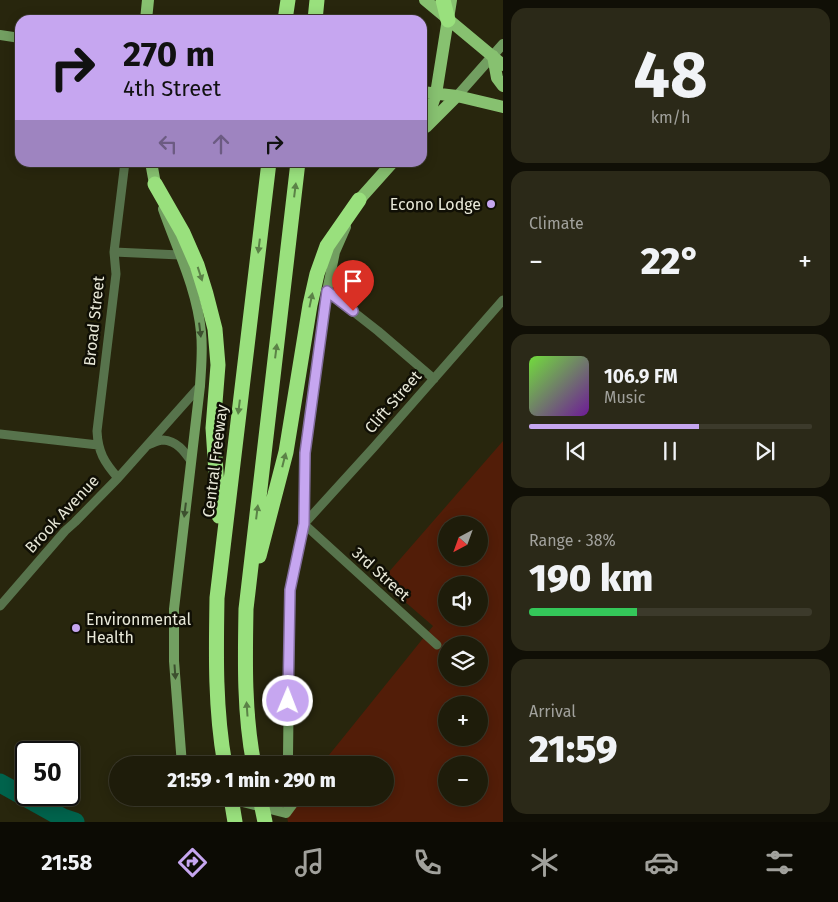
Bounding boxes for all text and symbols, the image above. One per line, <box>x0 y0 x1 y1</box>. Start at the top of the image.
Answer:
text: 270 m <box>123 33 215 75</box>
icon: right <box>40 35 105 100</box>
text: 48 <box>633 36 708 114</box>
text: 4th Street <box>123 75 221 102</box>
text: km/h <box>651 108 690 127</box>
icon: left <box>154 130 182 158</box>
icon: ahead <box>207 130 235 158</box>
icon: right <box>260 130 288 158</box>
one-way arrow <box>291 181 299 197</box>
place label: Econo Lodge <box>390 195 481 214</box>
marker: Econo Lodge <box>485 198 497 210</box>
text: Climate <box>529 214 584 233</box>
one-way arrow <box>255 238 263 254</box>
text: 22° <box>641 238 700 284</box>
text: − <box>529 245 543 278</box>
text: + <box>798 245 812 278</box>
pin <box>332 260 374 311</box>
one-way arrow <box>197 267 204 282</box>
icon: arrive <box>339 267 367 295</box>
street label: Broad Street <box>80 275 108 367</box>
one-way arrow <box>307 292 315 307</box>
one-way arrow <box>196 323 204 339</box>
one-way arrow <box>272 343 280 359</box>
text: 106.9 FM <box>604 365 678 388</box>
street label: Clift Street <box>361 367 425 437</box>
text: Music <box>604 388 645 407</box>
one-way arrow <box>235 399 243 415</box>
street label: Central Freeway <box>199 403 231 519</box>
icon: previous <box>562 437 590 465</box>
icon: pause <box>656 437 684 465</box>
icon: next <box>751 437 779 465</box>
one-way arrow <box>280 452 288 467</box>
street label: Brook Avenue <box>21 471 103 557</box>
one-way arrow <box>181 502 189 518</box>
one-way arrow <box>253 504 261 520</box>
north arrow <box>438 516 488 566</box>
map controls <box>438 516 488 806</box>
text: Range · 38% <box>529 531 616 550</box>
street label: 3rd Street <box>348 543 414 605</box>
text: 190 km <box>529 555 653 601</box>
button: sound <box>438 576 488 626</box>
place label: Environmental Health <box>86 610 191 647</box>
marker: Environmental Health <box>70 622 82 634</box>
button: layers <box>438 636 488 686</box>
one-way arrow <box>171 664 179 680</box>
position arrow <box>261 674 313 726</box>
button: + <box>438 696 488 746</box>
one-way arrow <box>243 701 251 717</box>
text: Arrival <box>529 702 576 721</box>
text: 21:59 <box>529 726 617 772</box>
speed limit sign: 50 <box>15 741 80 806</box>
button: − <box>438 756 488 806</box>
text: 21:59 · 1 min · 290 m <box>167 769 336 792</box>
icon: directions <box>175 845 210 880</box>
icon: music <box>292 845 327 880</box>
icon: phone <box>410 845 445 880</box>
icon: climate <box>527 845 562 880</box>
icon: car <box>644 845 679 880</box>
icon: filters <box>762 845 797 880</box>
text: 21:58 <box>41 849 92 876</box>

